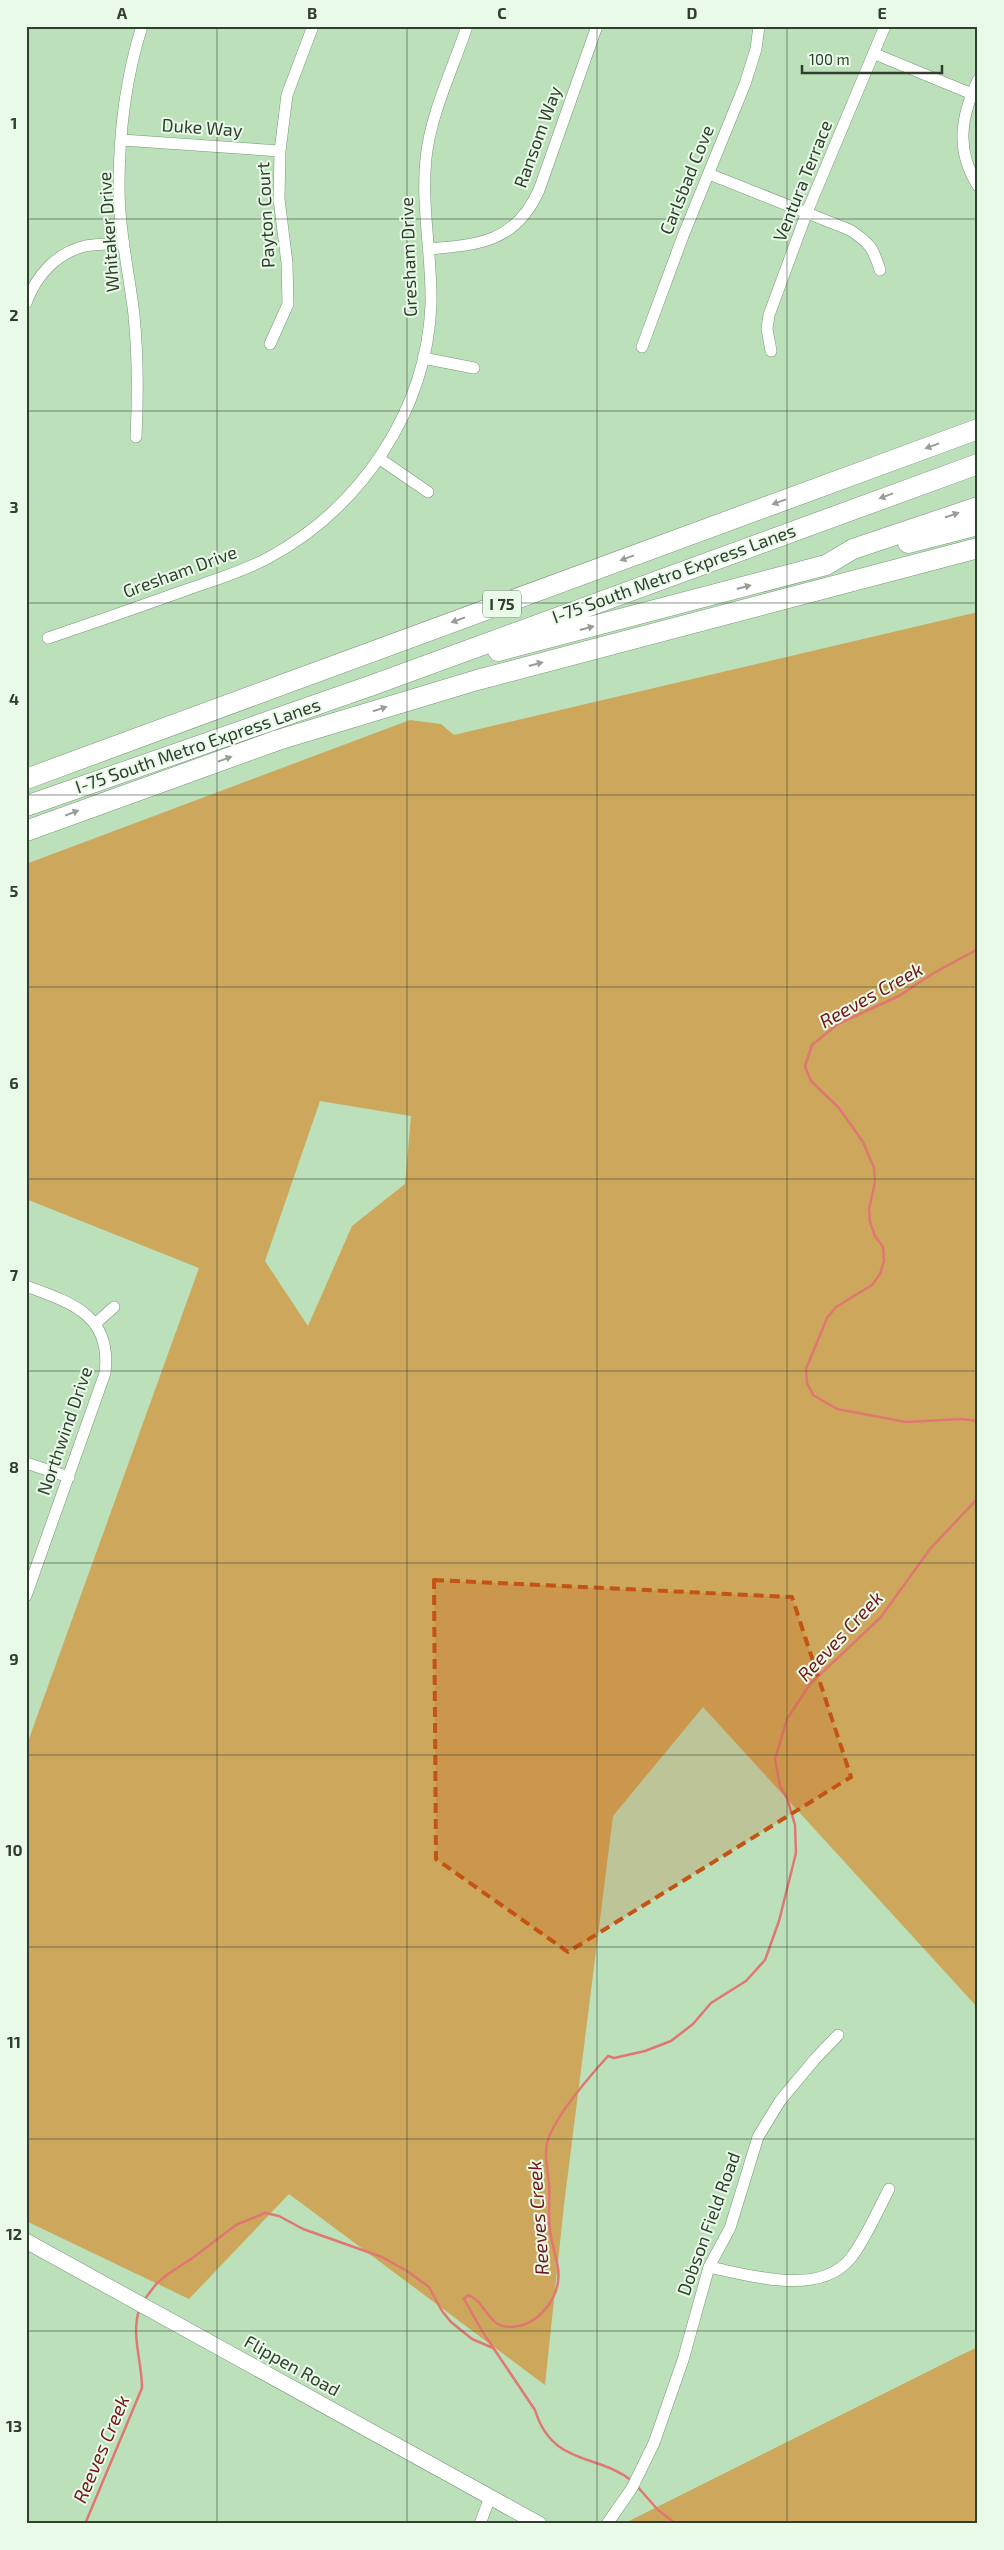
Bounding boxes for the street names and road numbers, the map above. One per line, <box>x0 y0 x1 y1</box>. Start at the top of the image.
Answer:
street label: Ransom Way <box>508 82 566 191</box>
street label: Duke Way <box>161 113 244 141</box>
street label: Ventura Terrace <box>768 117 836 245</box>
street label: Carlsbad Cove <box>654 122 718 237</box>
street label: Payton Court <box>251 161 279 269</box>
street label: Whitaker Drive <box>93 171 123 293</box>
street label: Gresham Drive <box>395 197 421 317</box>
street label: I-75 South Metro Express Lanes <box>549 519 799 627</box>
street label: Gresham Drive <box>120 540 240 602</box>
road number: I 75 <box>483 590 521 618</box>
street label: I-75 South Metro Express Lanes <box>72 693 323 797</box>
street label: Northwind Drive <box>32 1364 96 1498</box>
street label: Dobson Field Road <box>672 2149 744 2298</box>
street label: Flippen Road <box>241 2330 344 2400</box>

